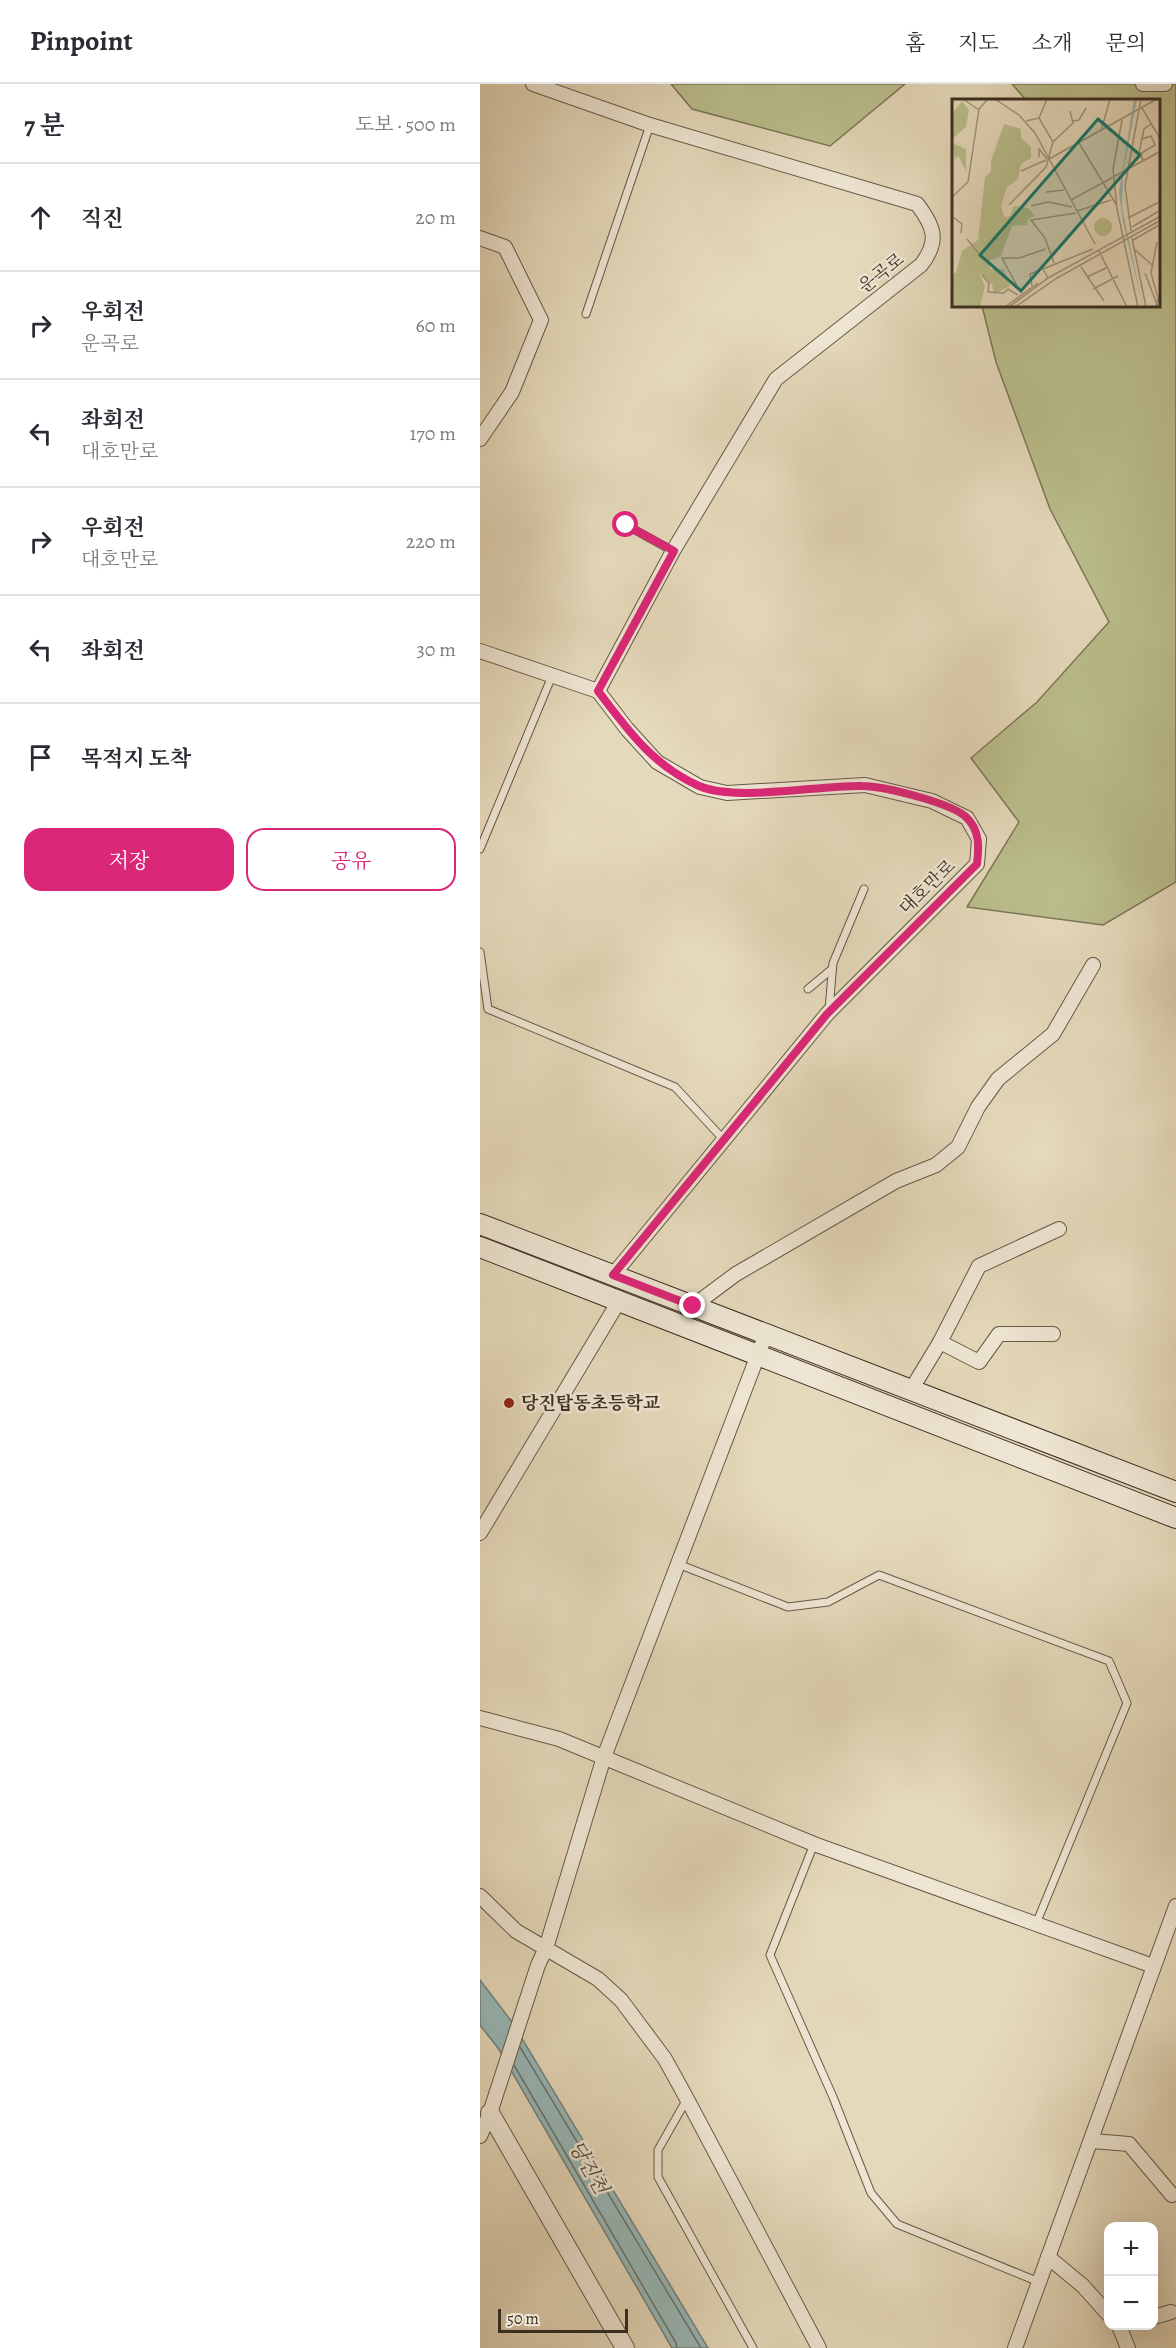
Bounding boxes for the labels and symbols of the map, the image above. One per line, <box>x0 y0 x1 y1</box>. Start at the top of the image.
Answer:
inset map <box>952 99 1161 308</box>
street label: 운곡로 <box>853 247 909 299</box>
route start <box>612 511 638 537</box>
street label: 대호만로 <box>894 854 960 920</box>
route end <box>679 1292 705 1318</box>
place label: 당진탑동초등학교 <box>521 1391 661 1415</box>
marker: 당진탑동초등학교 <box>502 1396 516 1410</box>
water label: 당진천 <box>562 2135 616 2201</box>
scale bar <box>498 2306 628 2334</box>

